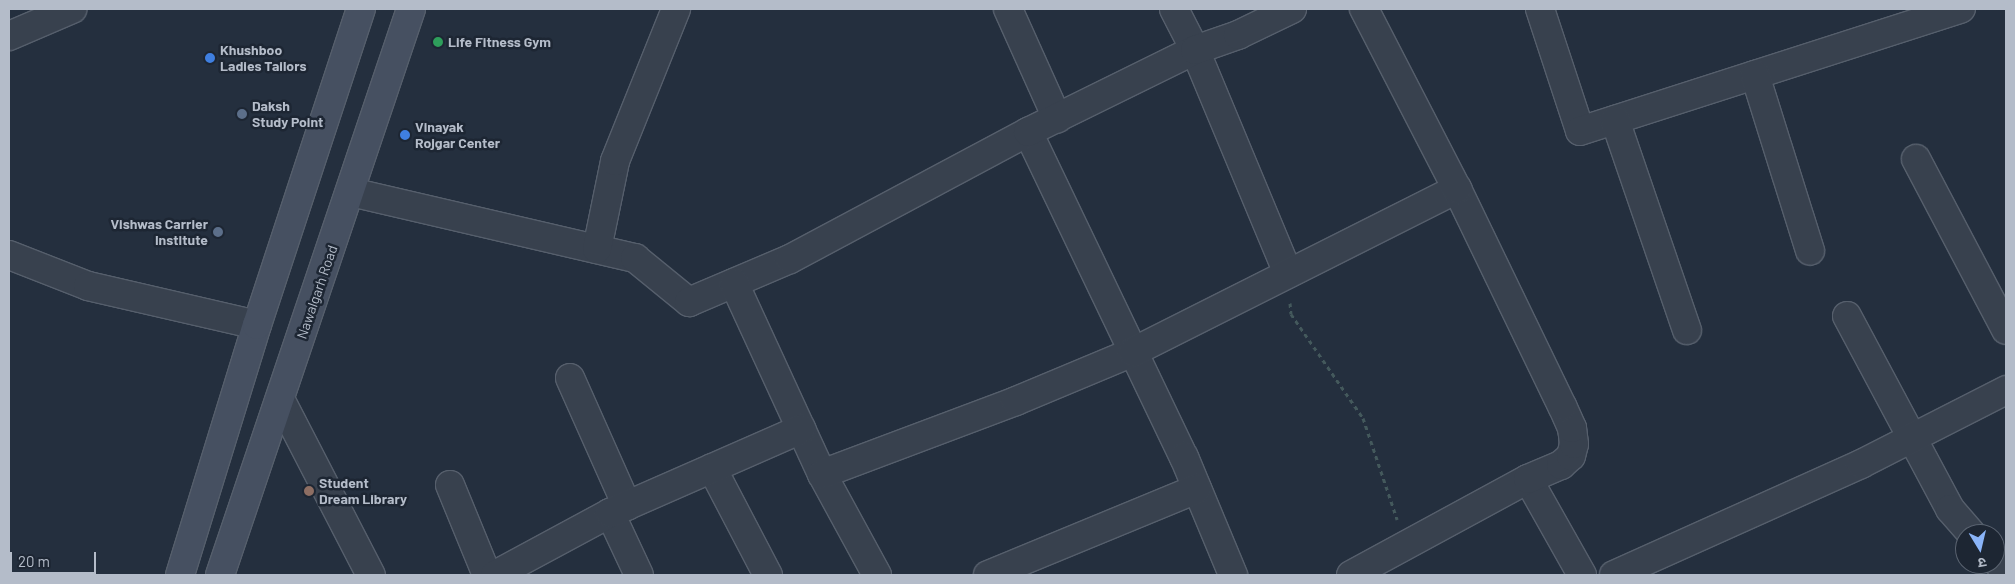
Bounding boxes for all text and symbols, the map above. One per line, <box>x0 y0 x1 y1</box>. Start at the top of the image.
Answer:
place label: Life Fitness Gym <box>448 34 551 50</box>
marker: Life Fitness Gym <box>432 36 444 48</box>
place label: Khushboo Ladies Tailors <box>220 42 306 74</box>
marker: Khushboo Ladies Tailors <box>204 52 216 64</box>
place label: Daksh Study Point <box>252 98 323 130</box>
marker: Daksh Study Point <box>236 108 248 120</box>
place label: Vinayak Rojgar Center <box>415 119 500 152</box>
marker: Vinayak Rojgar Center <box>399 129 411 141</box>
place label: Vishwas Carrier Institute <box>110 216 208 248</box>
marker: Vishwas Carrier Institute <box>212 226 224 238</box>
street label: Nawalgarh Road <box>293 243 341 341</box>
place label: Student Dream Library <box>319 475 407 508</box>
marker: Student Dream Library <box>303 485 315 497</box>
north arrow <box>1955 524 2005 574</box>
scale bar <box>12 542 99 574</box>
text: 20 m <box>18 552 50 570</box>
text: उ <box>1977 554 1988 572</box>

